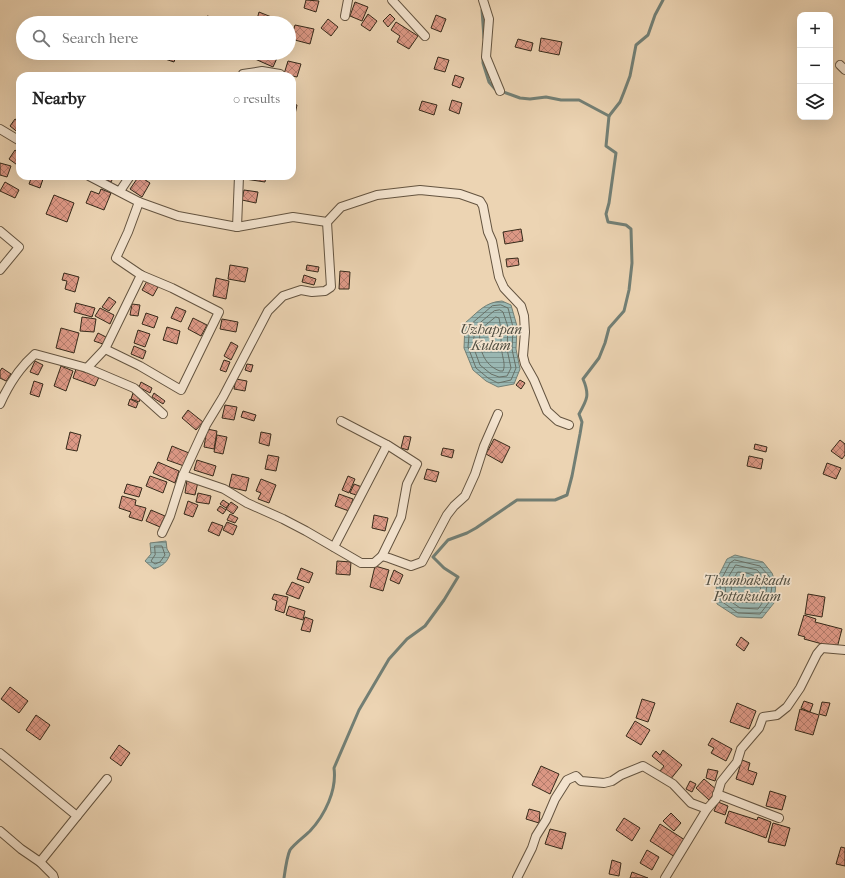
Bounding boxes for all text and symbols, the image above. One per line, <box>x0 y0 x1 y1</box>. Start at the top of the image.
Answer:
map controls <box>797 12 833 120</box>
button: + <box>797 12 833 48</box>
search box <box>16 16 296 60</box>
icon: search <box>30 27 52 49</box>
text: Search here <box>62 29 138 47</box>
button: − <box>797 48 833 84</box>
button: layers <box>797 84 833 120</box>
text: Nearby <box>32 88 86 108</box>
text: 0 results <box>233 91 280 106</box>
water label: Uzhappan Kulam <box>460 321 522 354</box>
water label: Thumbakkadu Pottakulam <box>703 572 791 605</box>

